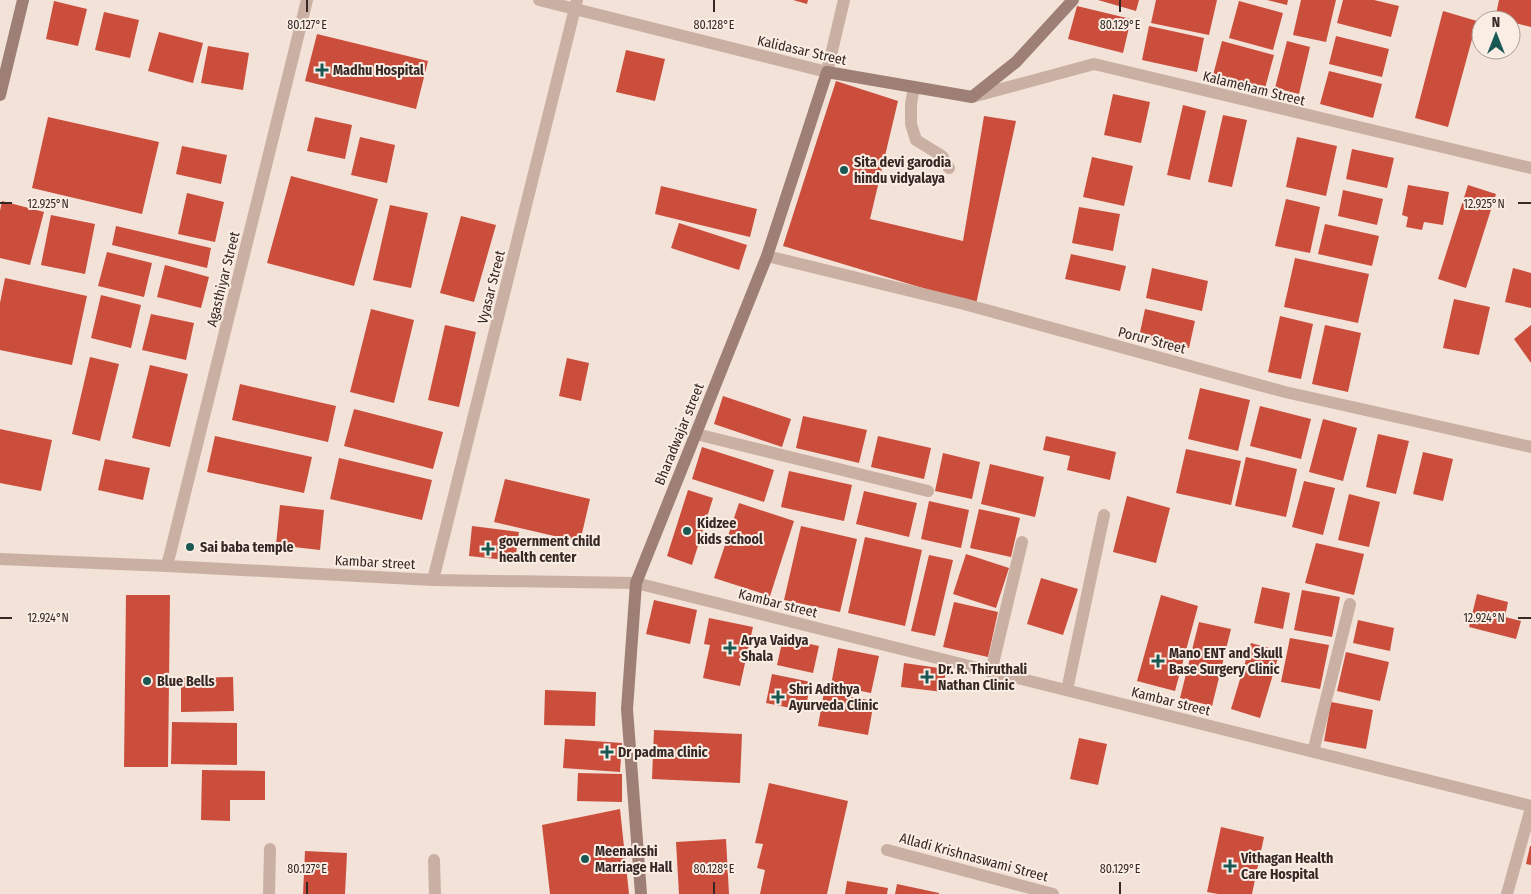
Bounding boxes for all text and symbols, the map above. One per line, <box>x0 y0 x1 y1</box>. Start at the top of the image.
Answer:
north arrow <box>1471 10 1521 60</box>
text: N <box>1492 14 1500 31</box>
text: 80.127°E <box>287 18 327 32</box>
text: 80.128°E <box>694 18 735 32</box>
text: 80.129°E <box>1100 18 1141 32</box>
street label: Kalidasar Street <box>756 32 848 69</box>
place label: Madhu Hospital <box>333 62 424 79</box>
marker: Madhu Hospital <box>315 63 329 77</box>
street label: Kalameham Street <box>1201 68 1307 110</box>
place label: Sita devi garodia hindu vidyalaya <box>854 154 951 187</box>
marker: Sita devi garodia hindu vidyalaya <box>838 164 850 176</box>
text: 12.925°N <box>27 197 69 211</box>
text: 12.925°N <box>1463 197 1505 211</box>
street label: Agasthiyar Street <box>203 229 244 328</box>
street label: Vyasar Street <box>474 248 509 326</box>
street label: Porur Street <box>1116 323 1188 358</box>
street label: Bharadwajar street <box>651 380 708 488</box>
place label: Kidzee kids school <box>697 515 763 548</box>
marker: Kidzee kids school <box>681 525 693 537</box>
place label: government child health center <box>499 533 600 566</box>
place label: Sai baba temple <box>200 539 293 556</box>
marker: Sai baba temple <box>184 541 196 553</box>
marker: government child health center <box>481 542 495 556</box>
street label: Kambar street <box>334 552 416 573</box>
street label: Kambar street <box>737 585 820 622</box>
text: 12.924°N <box>27 611 69 625</box>
text: 12.924°N <box>1463 611 1505 625</box>
place label: Arya Vaidya Shala <box>740 632 808 665</box>
marker: Arya Vaidya Shala <box>723 641 737 655</box>
place label: Mano ENT and Skull Base Surgery Clinic <box>1169 645 1283 678</box>
marker: Mano ENT and Skull Base Surgery Clinic <box>1151 654 1165 668</box>
place label: Dr. R. Thiruthali Nathan Clinic <box>938 661 1028 694</box>
marker: Dr. R. Thiruthali Nathan Clinic <box>920 670 934 684</box>
place label: Blue Bells <box>157 673 215 690</box>
marker: Blue Bells <box>141 675 153 687</box>
place label: Shri Adithya Ayurveda Clinic <box>788 681 879 714</box>
street label: Kambar street <box>1130 683 1213 720</box>
marker: Shri Adithya Ayurveda Clinic <box>771 690 785 704</box>
place label: Dr padma clinic <box>618 744 709 761</box>
marker: Dr padma clinic <box>600 745 614 759</box>
street label: Alladi Krishnaswami Street <box>898 829 1050 886</box>
place label: Meenakshi Marriage Hall <box>595 843 672 876</box>
place label: Vithagan Health Care Hospital <box>1240 850 1333 883</box>
marker: Meenakshi Marriage Hall <box>579 853 591 865</box>
marker: Vithagan Health Care Hospital <box>1223 859 1237 873</box>
text: 80.127°E <box>287 862 327 876</box>
text: 80.128°E <box>694 862 735 876</box>
text: 80.129°E <box>1100 862 1141 876</box>

